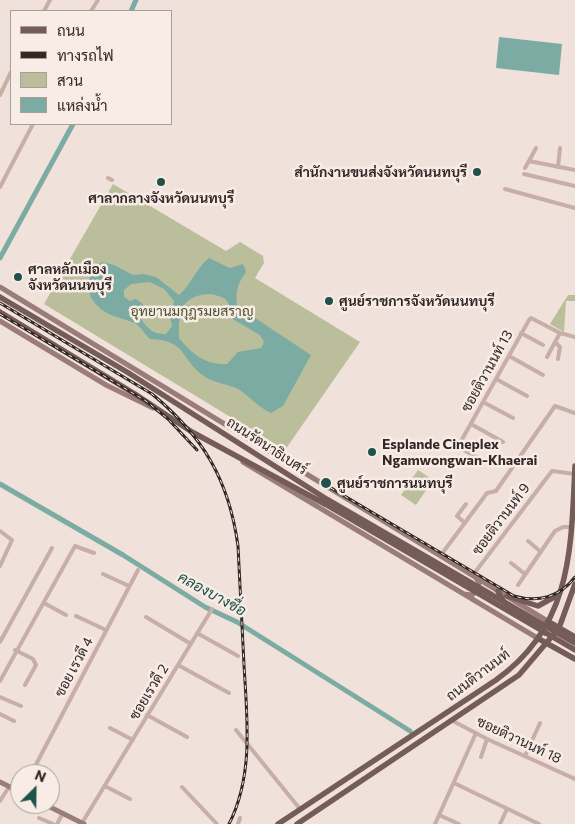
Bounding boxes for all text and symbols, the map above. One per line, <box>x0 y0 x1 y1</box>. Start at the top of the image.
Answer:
legend <box>10 10 172 125</box>
text: ถนน <box>57 21 85 39</box>
text: ทางรถไฟ <box>57 46 114 64</box>
text: สวน <box>57 71 83 89</box>
text: แหล่งน้ำ <box>57 96 108 114</box>
place label: สำนักงานขนส่งจังหวัดนนทบุรี <box>294 164 467 180</box>
marker: สำนักงานขนส่งจังหวัดนนทบุรี <box>471 166 483 178</box>
marker: ศาลากลางจังหวัดนนทบุรี <box>155 176 167 188</box>
place label: ศาลากลางจังหวัดนนทบุรี <box>88 190 234 206</box>
place label: ศาลหลักเมือง จังหวัดนนทบุรี <box>28 261 112 294</box>
marker: ศาลหลักเมือง จังหวัดนนทบุรี <box>12 271 24 283</box>
place label: ศูนย์ราชการจังหวัดนนทบุรี <box>339 293 494 309</box>
marker: ศูนย์ราชการจังหวัดนนทบุรี <box>323 295 335 307</box>
park label: อุทยานมกุฎรมยสราญ <box>130 303 254 319</box>
street label: ซอยติวานนท์ 13 <box>458 327 516 415</box>
street label: ถนนรัตนาธิเบศร์ <box>223 414 311 478</box>
place label: Esplande Cineplex Ngamwongwan-Khaerai <box>382 436 538 468</box>
marker: Esplande Cineplex Ngamwongwan-Khaerai <box>366 446 378 458</box>
place label: ศูนย์ราชการนนทบุรี <box>337 475 453 491</box>
marker: ศูนย์ราชการนนทบุรี <box>319 476 333 490</box>
street label: ซอยติวานนท์ 9 <box>469 480 533 558</box>
water label: คลองบางซื่อ <box>175 568 249 620</box>
street label: ซอย เรวดี 4 <box>51 634 97 700</box>
street label: ถนนติวานนท์ <box>443 646 513 704</box>
street label: ซอยเรวดี 2 <box>126 661 172 723</box>
street label: ซอยติวานนท์ 18 <box>474 713 564 767</box>
north arrow <box>10 764 60 814</box>
text: N <box>33 766 49 786</box>

